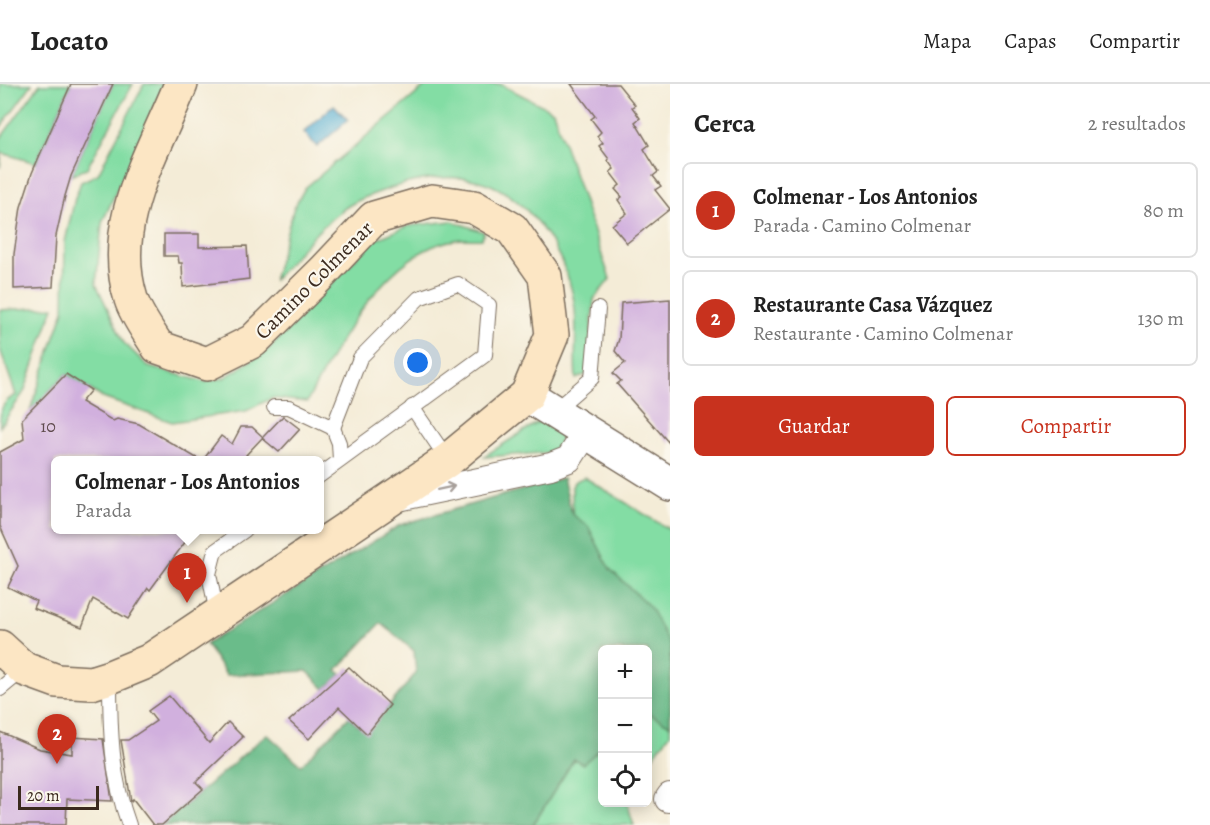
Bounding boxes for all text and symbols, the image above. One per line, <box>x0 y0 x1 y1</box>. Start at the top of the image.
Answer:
text: Locato <box>30 22 108 60</box>
text: Mapa <box>923 27 971 55</box>
text: Capas <box>1004 27 1057 55</box>
text: Compartir <box>1090 27 1180 55</box>
text: Cerca <box>694 106 756 141</box>
text: 2 resultados <box>1088 110 1186 137</box>
text: Colmenar - Los Antonios <box>753 182 978 212</box>
text: 1 <box>712 197 719 224</box>
text: 80 m <box>1143 197 1184 224</box>
text: Parada · Camino Colmenar <box>753 212 971 239</box>
street label: Camino Colmenar <box>249 215 379 345</box>
text: Restaurante Casa Vázquez <box>753 290 993 320</box>
text: 2 <box>711 305 720 332</box>
text: 130 m <box>1138 305 1184 332</box>
text: Restaurante · Camino Colmenar <box>753 320 1013 347</box>
your location <box>403 348 432 377</box>
button: Guardar <box>694 396 934 456</box>
button: Compartir <box>946 396 1186 456</box>
house number: 10 <box>40 414 56 438</box>
popup <box>51 456 324 534</box>
text: Colmenar - Los Antonios <box>75 467 300 497</box>
one-way arrow <box>436 482 456 493</box>
text: Parada <box>75 497 132 524</box>
pin: 1 <box>168 554 207 603</box>
map controls <box>598 645 652 807</box>
button: + <box>598 645 652 699</box>
button: − <box>598 699 652 753</box>
pin: 2 <box>38 714 76 764</box>
button: locate <box>598 753 652 807</box>
scale bar <box>18 783 99 810</box>
text: 20 m <box>27 785 60 807</box>

